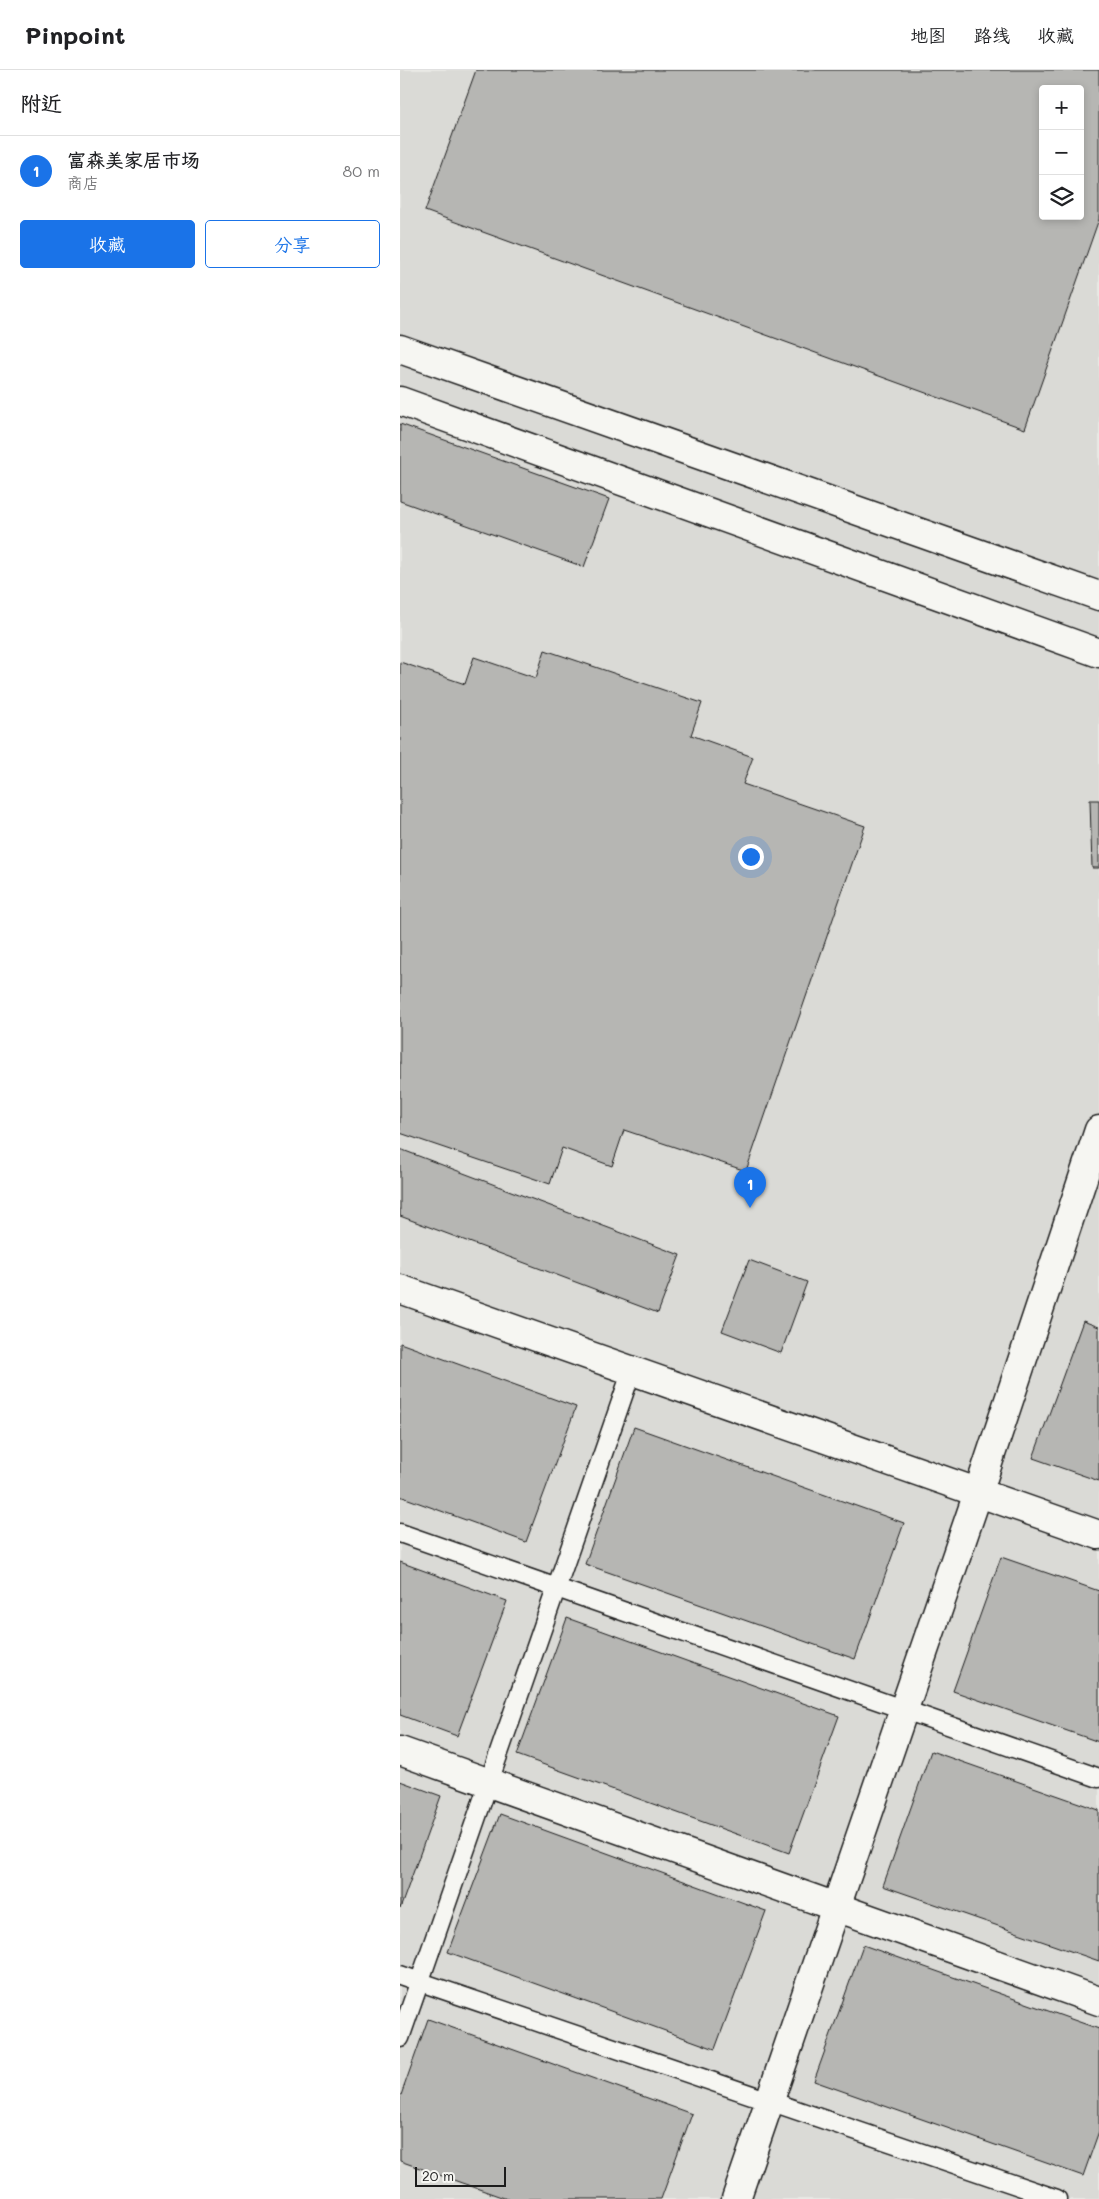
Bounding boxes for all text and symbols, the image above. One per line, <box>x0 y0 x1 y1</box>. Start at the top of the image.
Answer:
text: Pinpoint <box>25 19 126 50</box>
text: 地图 <box>910 23 946 47</box>
text: 路线 <box>974 23 1010 47</box>
text: 收藏 <box>1038 23 1074 47</box>
map controls <box>1039 85 1084 220</box>
button: + <box>1039 85 1084 130</box>
text: 附近 <box>20 89 62 116</box>
button: − <box>1039 130 1084 175</box>
text: 富森美家居市场 <box>67 147 200 172</box>
text: 1 <box>32 160 40 181</box>
text: 80 m <box>343 160 380 181</box>
text: 商店 <box>67 172 99 193</box>
button: layers <box>1039 175 1084 220</box>
button: 收藏 <box>20 220 195 268</box>
button: 分享 <box>205 220 380 268</box>
your location <box>738 844 764 870</box>
pin: 1 <box>734 1167 766 1208</box>
scale bar <box>415 2164 506 2187</box>
text: 20 m <box>422 2166 454 2185</box>

